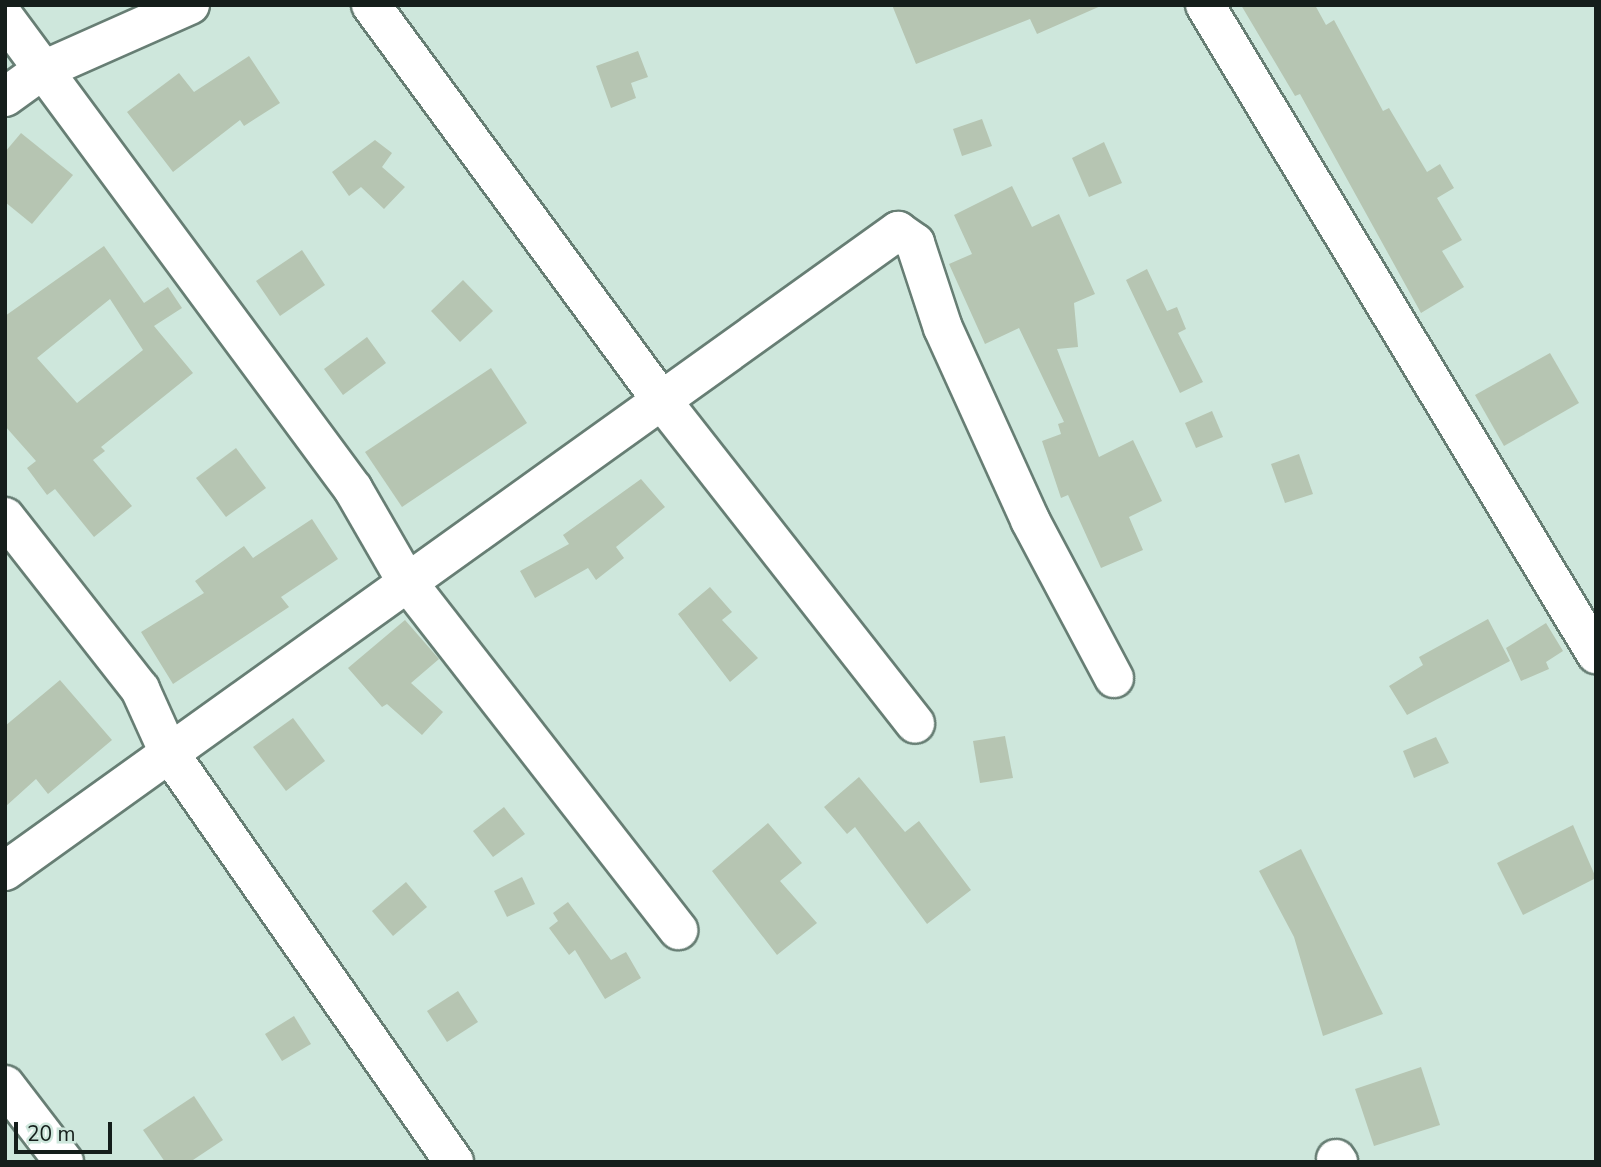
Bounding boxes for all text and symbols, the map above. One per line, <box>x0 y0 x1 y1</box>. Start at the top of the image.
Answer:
scale bar <box>18 1108 116 1152</box>
text: 20 m <box>27 1120 76 1148</box>

